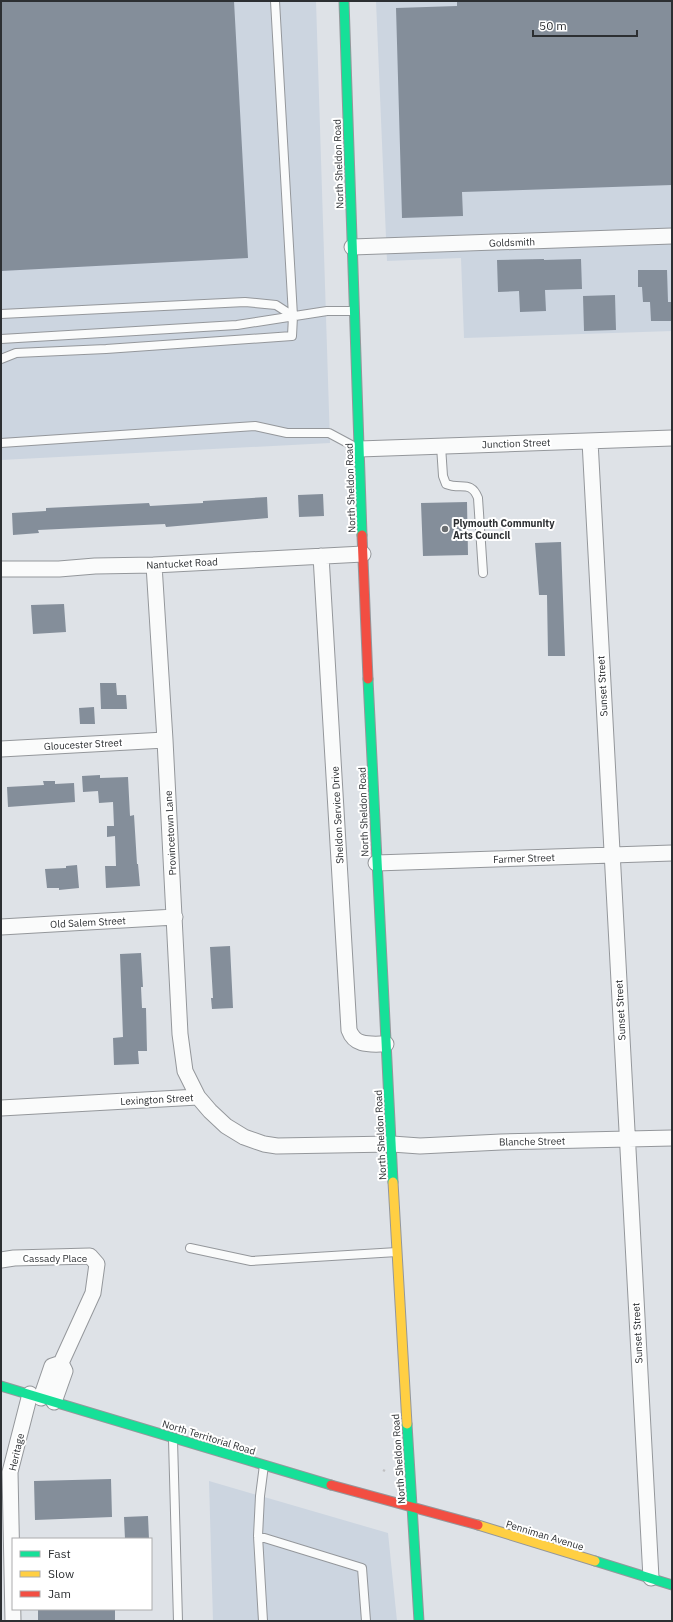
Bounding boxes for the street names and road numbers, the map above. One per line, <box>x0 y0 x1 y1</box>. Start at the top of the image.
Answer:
street label: North Sheldon Road <box>330 119 347 209</box>
street label: Goldsmith <box>489 235 535 250</box>
street label: Junction Street <box>482 436 551 451</box>
street label: North Sheldon Road <box>342 443 359 533</box>
street label: Nantucket Road <box>146 555 218 572</box>
street label: Sunset Street <box>594 655 611 717</box>
street label: Gloucester Street <box>43 736 123 753</box>
street label: Sheldon Service Drive <box>328 765 347 864</box>
street label: North Sheldon Road <box>355 767 372 857</box>
street label: Provincetown Lane <box>162 790 179 876</box>
street label: Farmer Street <box>493 851 556 866</box>
street label: Old Salem Street <box>50 914 127 931</box>
street label: Sunset Street <box>612 979 629 1041</box>
street label: North Sheldon Road <box>372 1090 389 1180</box>
street label: Lexington Street <box>120 1091 194 1108</box>
street label: Blanche Street <box>499 1134 566 1149</box>
street label: Cassady Place <box>23 1252 88 1265</box>
street label: Sunset Street <box>629 1302 646 1364</box>
street label: North Sheldon Road <box>389 1414 408 1504</box>
street label: North Territorial Road <box>161 1417 257 1458</box>
street label: Heritage <box>6 1432 27 1472</box>
street label: Penniman Avenue <box>504 1517 586 1554</box>

